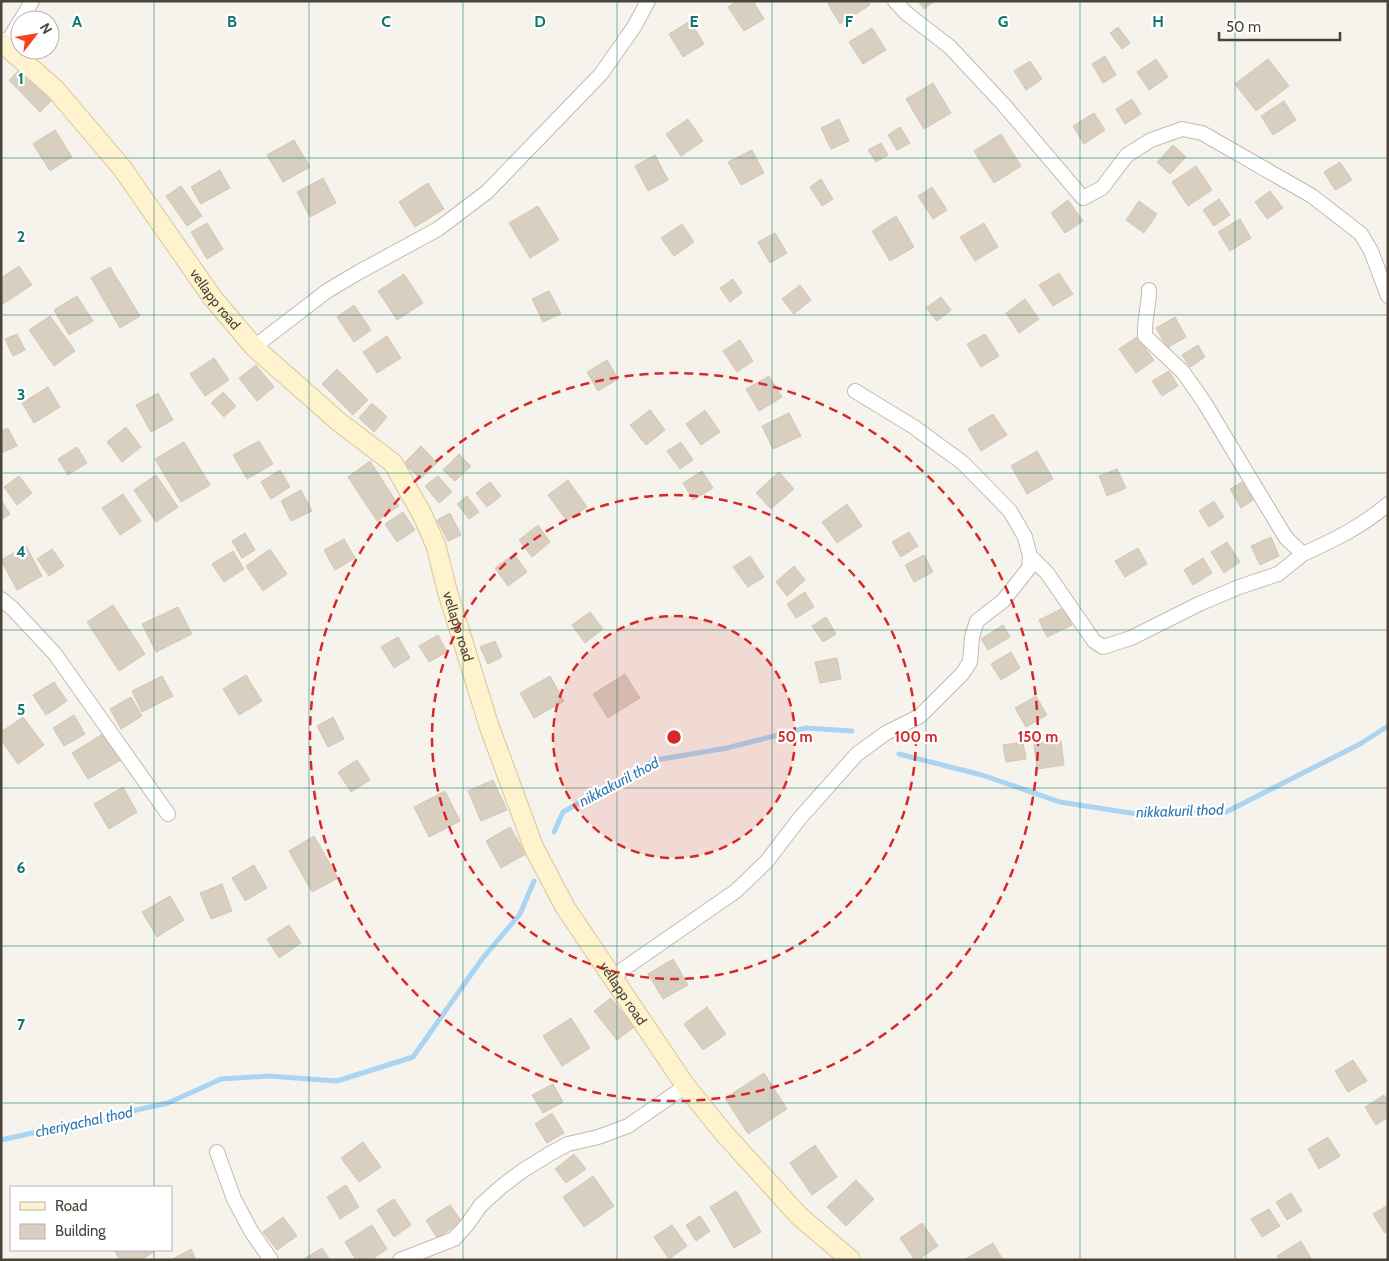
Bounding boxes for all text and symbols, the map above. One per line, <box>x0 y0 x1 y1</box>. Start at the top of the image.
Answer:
north arrow <box>10 10 60 60</box>
scale bar <box>1219 10 1340 42</box>
text: A <box>72 12 82 31</box>
text: B <box>227 12 237 31</box>
text: C <box>381 12 391 31</box>
text: D <box>534 12 546 31</box>
text: E <box>689 12 699 31</box>
text: F <box>845 12 854 31</box>
text: G <box>998 12 1008 31</box>
text: H <box>1152 12 1164 31</box>
text: 50 m <box>1226 18 1261 36</box>
text: N <box>36 19 56 37</box>
text: 1 <box>18 69 24 88</box>
text: 2 <box>17 227 25 246</box>
street label: vellapp road <box>186 265 244 333</box>
text: 3 <box>17 385 25 404</box>
text: 4 <box>16 542 26 561</box>
street label: vellapp road <box>439 589 478 664</box>
text: 5 <box>17 700 25 719</box>
centre of rings <box>665 728 683 746</box>
text: 50 m <box>777 728 813 746</box>
text: 100 m <box>894 728 938 746</box>
text: 150 m <box>1018 728 1058 746</box>
water label: nikkakuril thod <box>576 753 663 811</box>
water label: nikkakuril thod <box>1136 800 1225 822</box>
text: 6 <box>17 858 26 877</box>
street label: vellapp road <box>595 958 651 1028</box>
text: 7 <box>17 1015 26 1034</box>
water label: cheriyachal thod <box>33 1103 136 1141</box>
legend <box>10 1186 172 1251</box>
text: Road <box>55 1197 88 1215</box>
text: Building <box>55 1222 106 1240</box>

